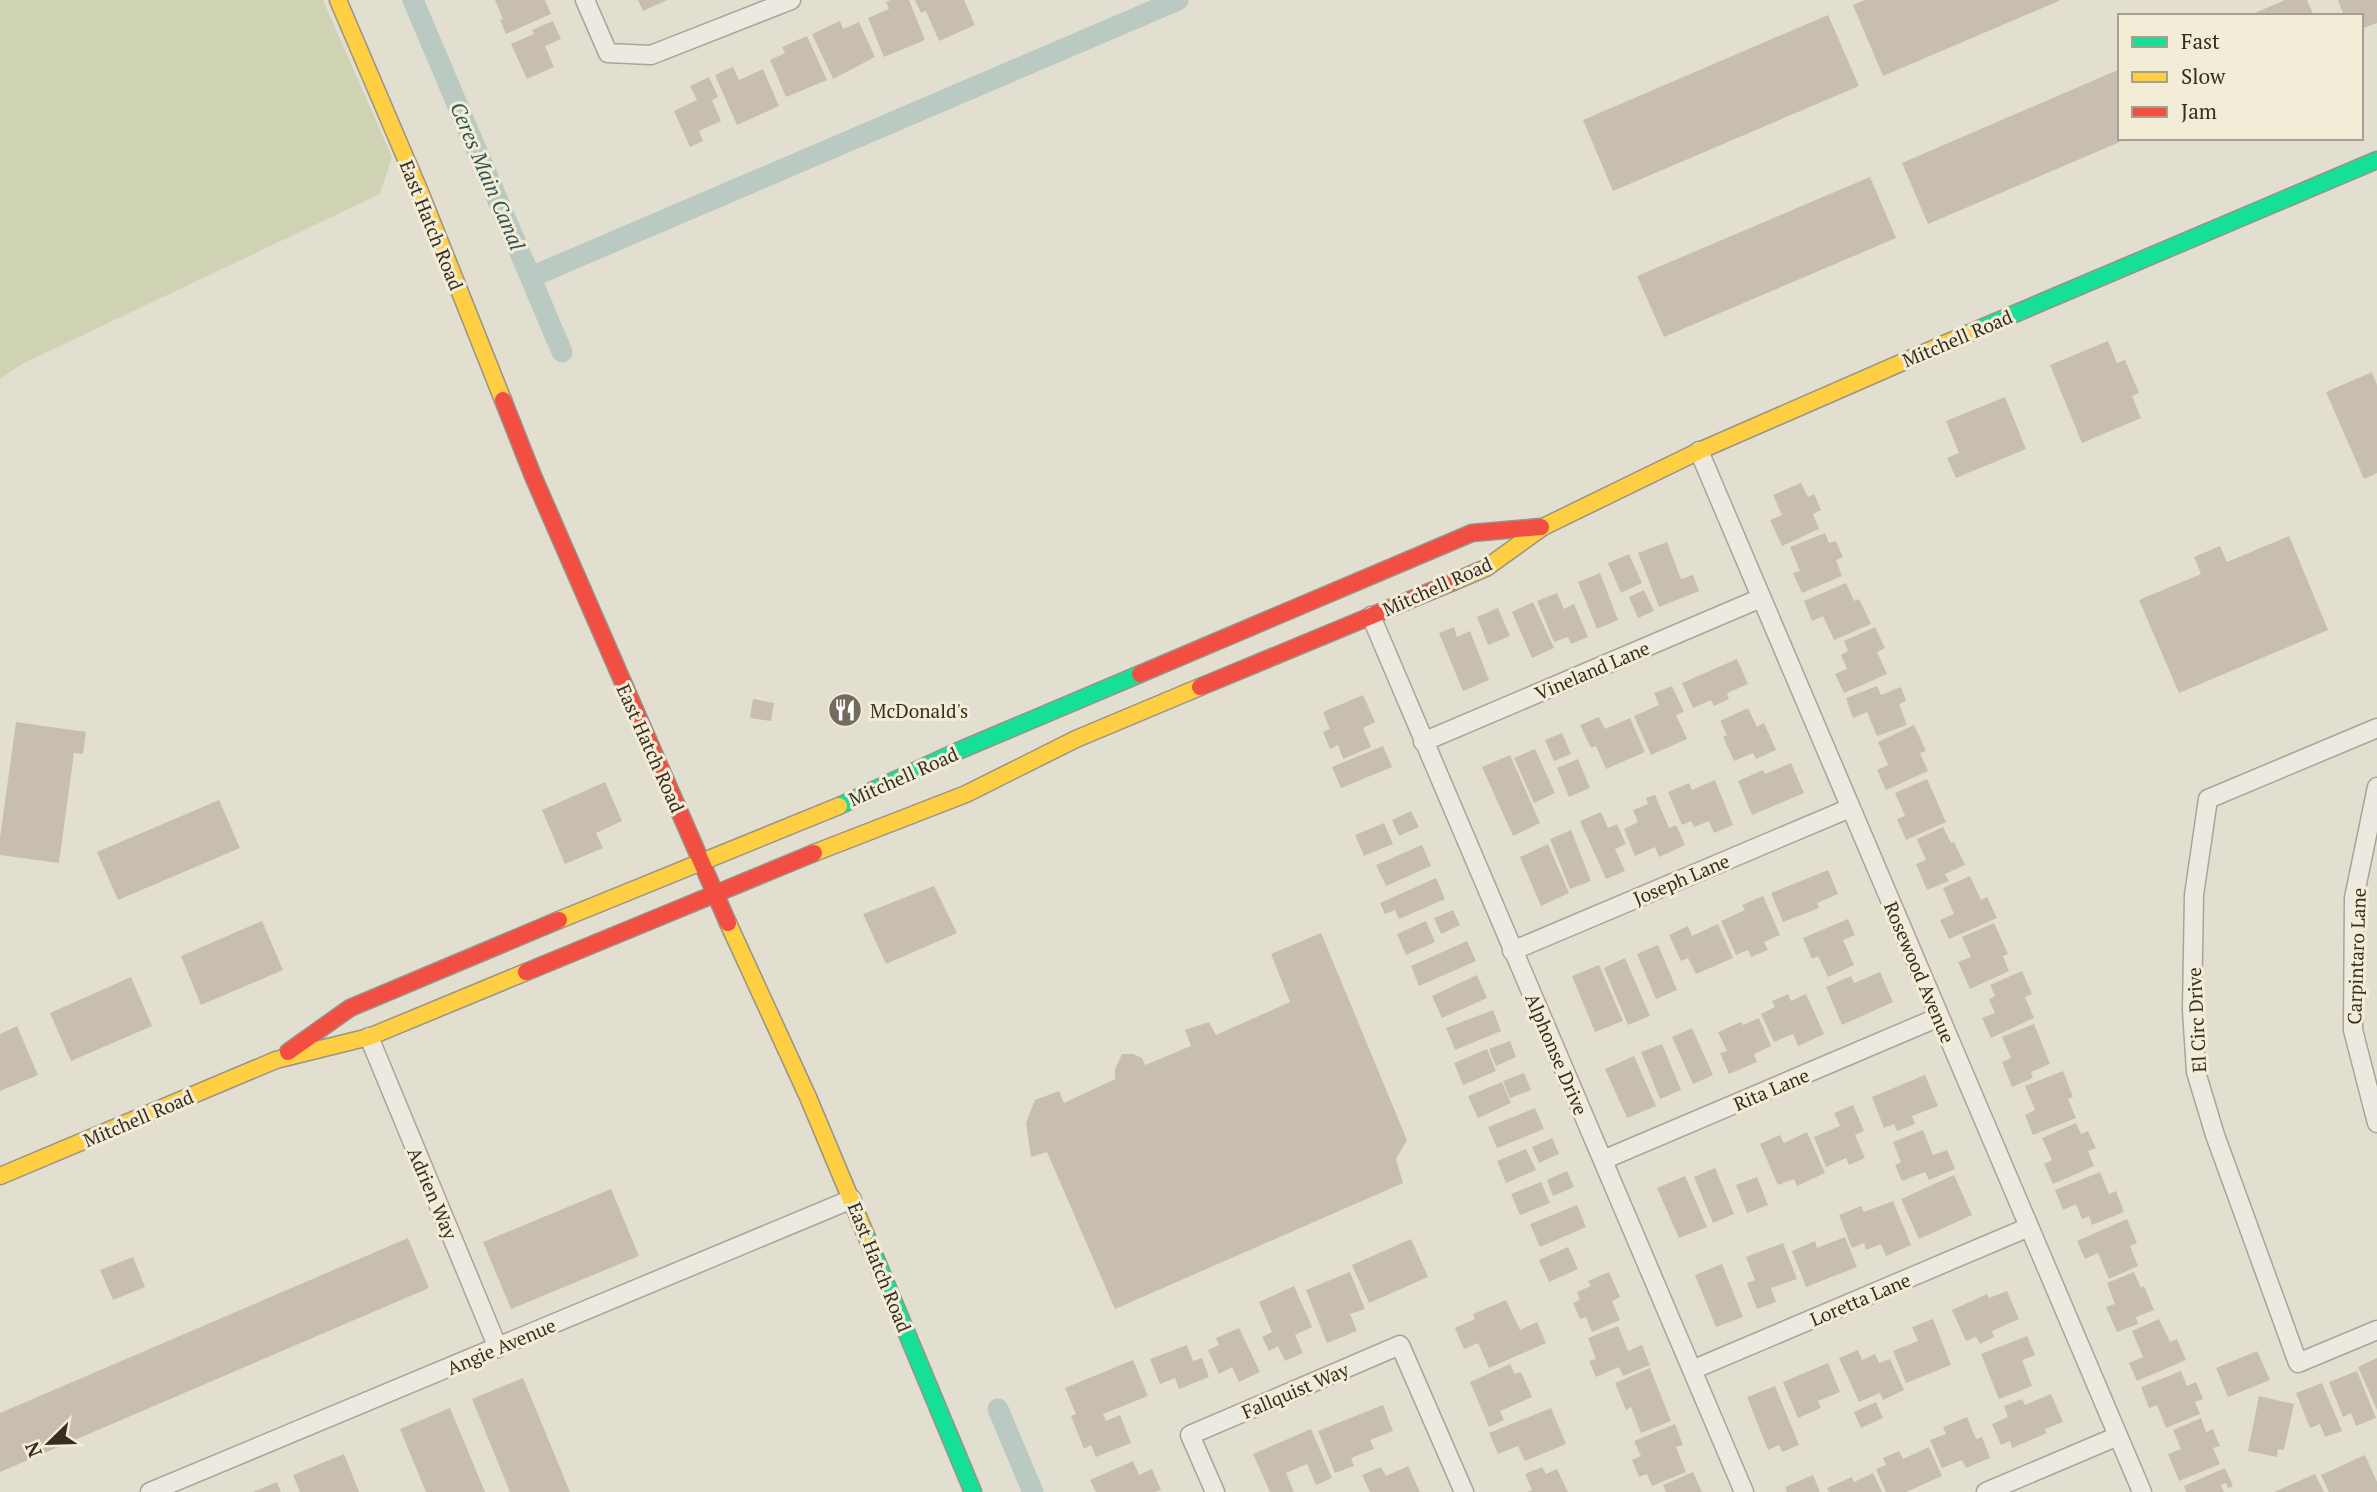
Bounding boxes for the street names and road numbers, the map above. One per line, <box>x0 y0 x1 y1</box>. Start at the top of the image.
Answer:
street label: East Hatch Road <box>395 156 470 294</box>
street label: Mitchell Road <box>1898 303 2016 372</box>
street label: Mitchell Road <box>1378 551 1496 621</box>
street label: Vineland Lane <box>1531 635 1653 705</box>
street label: East Hatch Road <box>612 680 691 817</box>
street label: Mitchell Road <box>844 741 962 811</box>
street label: Joseph Lane <box>1629 848 1733 910</box>
street label: Carpintaro Lane <box>2341 887 2371 1025</box>
street label: Rosewood Avenue <box>1879 897 1961 1047</box>
street label: El Circ Drive <box>2181 967 2211 1073</box>
street label: Alphonse Drive <box>1520 989 1594 1119</box>
street label: Rita Lane <box>1729 1062 1813 1116</box>
street label: Mitchell Road <box>79 1083 197 1152</box>
street label: Adrien Way <box>402 1143 464 1243</box>
street label: East Hatch Road <box>843 1198 918 1336</box>
street label: Loretta Lane <box>1806 1267 1914 1331</box>
street label: Angie Avenue <box>443 1312 559 1380</box>
street label: Fallquist Way <box>1238 1356 1353 1424</box>

